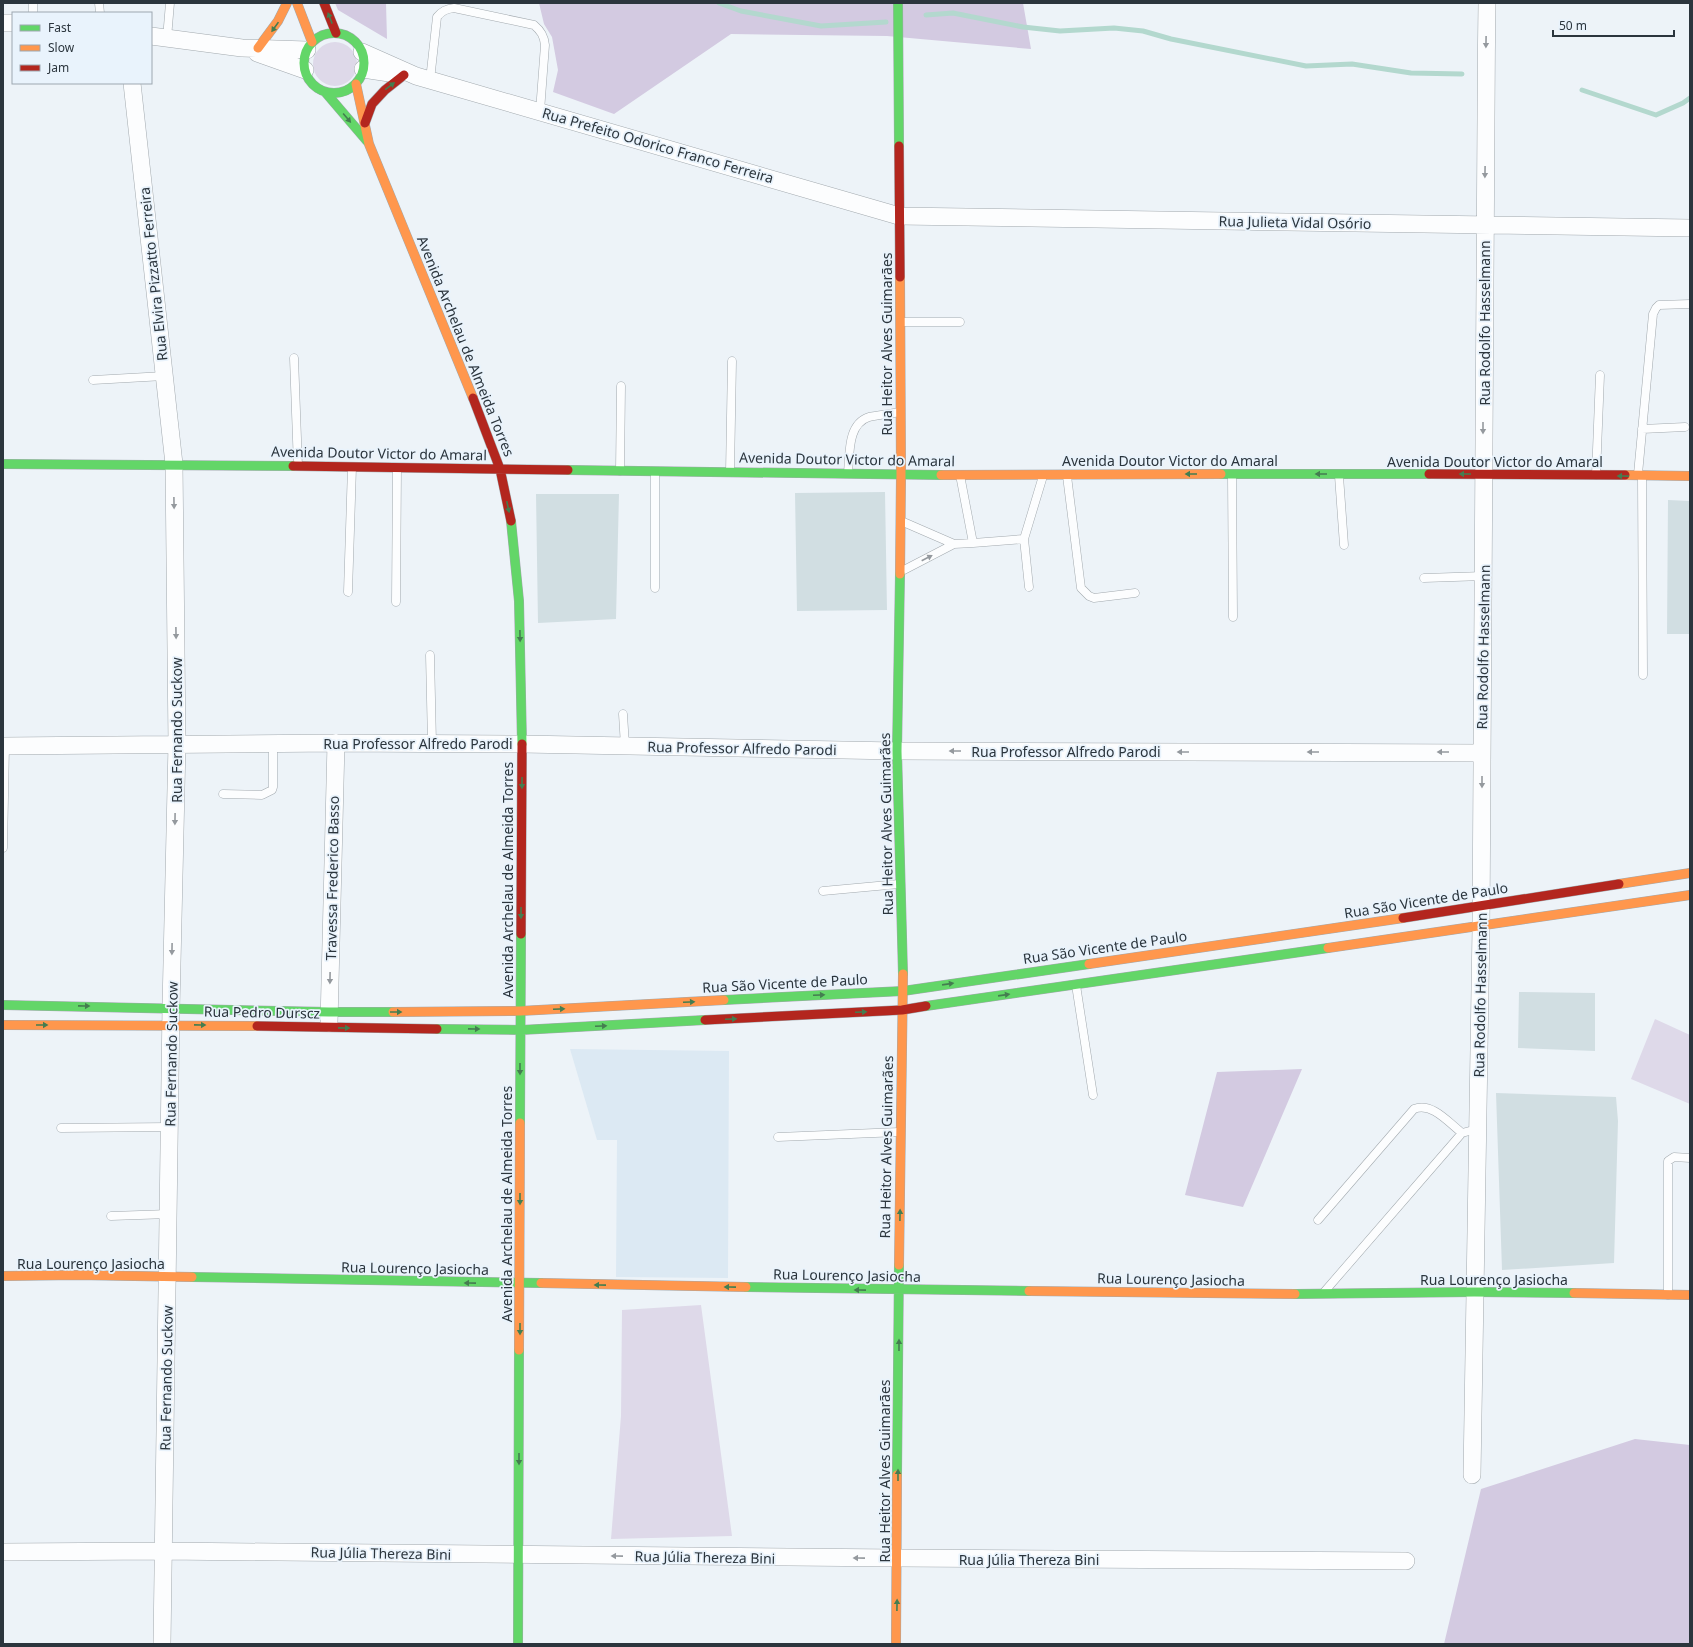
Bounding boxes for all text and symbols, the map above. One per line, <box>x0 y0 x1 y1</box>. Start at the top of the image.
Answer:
legend <box>12 12 152 84</box>
one-way arrow <box>326 12 332 24</box>
scale bar <box>1553 12 1674 38</box>
text: 50 m <box>1559 17 1587 34</box>
text: Fast <box>48 19 72 36</box>
one-way arrow <box>271 22 279 32</box>
one-way arrow <box>1483 36 1490 48</box>
text: Slow <box>48 39 75 56</box>
text: Jam <box>47 59 69 76</box>
one-way arrow <box>385 82 395 90</box>
street label: Rua Prefeito Odorico Franco Ferreira <box>540 103 776 187</box>
one-way arrow <box>343 113 352 124</box>
one-way arrow <box>1482 166 1488 179</box>
street label: Rua Elvira Pizzatto Ferreira <box>134 186 172 362</box>
street label: Rua Julieta Vidal Osório <box>1218 211 1372 233</box>
street label: Avenida Archelau de Almeida Torres <box>413 233 519 459</box>
street label: Rua Rodolfo Hasselmann <box>1475 240 1494 406</box>
street label: Rua Heitor Alves Guimarães <box>877 252 896 435</box>
one-way arrow <box>1480 422 1486 435</box>
street label: Avenida Doutor Victor do Amaral <box>271 442 487 464</box>
street label: Avenida Doutor Victor do Amaral <box>739 448 955 470</box>
street label: Avenida Doutor Victor do Amaral <box>1062 451 1278 470</box>
street label: Avenida Doutor Victor do Amaral <box>1387 452 1603 471</box>
one-way arrow <box>1184 471 1197 477</box>
one-way arrow <box>1315 471 1327 478</box>
one-way arrow <box>1458 471 1471 477</box>
one-way arrow <box>1616 473 1629 479</box>
one-way arrow <box>171 497 177 510</box>
one-way arrow <box>506 501 512 513</box>
one-way arrow <box>921 555 933 561</box>
street label: Rua Rodolfo Hasselmann <box>1472 564 1494 730</box>
one-way arrow <box>173 627 179 640</box>
one-way arrow <box>517 630 523 643</box>
street label: Rua Fernando Suckow <box>167 657 186 803</box>
street label: Rua Heitor Alves Guimarães <box>875 732 897 916</box>
street label: Rua Professor Alfredo Parodi <box>323 734 513 753</box>
street label: Rua Professor Alfredo Parodi <box>647 737 837 759</box>
street label: Rua Professor Alfredo Parodi <box>971 742 1161 761</box>
one-way arrow <box>948 748 961 754</box>
one-way arrow <box>1176 749 1189 755</box>
one-way arrow <box>1306 749 1319 755</box>
one-way arrow <box>1436 749 1449 755</box>
street label: Avenida Archelau de Almeida Torres <box>498 762 517 998</box>
one-way arrow <box>1478 776 1485 788</box>
one-way arrow <box>519 777 525 790</box>
street label: Travessa Frederico Basso <box>321 796 343 960</box>
one-way arrow <box>172 813 178 826</box>
street label: Rua São Vicente de Paulo <box>1343 878 1509 922</box>
one-way arrow <box>518 907 524 920</box>
street label: Rua Rodolfo Hasselmann <box>1469 912 1491 1078</box>
street label: Rua São Vicente de Paulo <box>1022 926 1188 968</box>
one-way arrow <box>169 943 175 956</box>
street label: Rua São Vicente de Paulo <box>702 969 868 997</box>
one-way arrow <box>327 972 333 985</box>
street label: Rua Fernando Suckow <box>160 981 182 1127</box>
one-way arrow <box>942 981 954 987</box>
one-way arrow <box>813 992 825 999</box>
one-way arrow <box>998 992 1010 998</box>
one-way arrow <box>683 999 695 1006</box>
street label: Rua Pedro Durscz <box>204 1001 321 1023</box>
one-way arrow <box>78 1003 91 1009</box>
one-way arrow <box>553 1006 565 1013</box>
one-way arrow <box>855 1008 867 1015</box>
one-way arrow <box>390 1009 403 1015</box>
one-way arrow <box>725 1015 737 1022</box>
one-way arrow <box>36 1022 49 1028</box>
one-way arrow <box>194 1022 206 1029</box>
one-way arrow <box>595 1022 607 1029</box>
one-way arrow <box>338 1025 351 1031</box>
one-way arrow <box>468 1026 480 1033</box>
street label: Rua Heitor Alves Guimarães <box>875 1055 897 1239</box>
one-way arrow <box>517 1063 523 1076</box>
street label: Avenida Archelau de Almeida Torres <box>497 1086 516 1322</box>
one-way arrow <box>517 1193 523 1206</box>
one-way arrow <box>897 1208 903 1221</box>
street label: Rua Lourenço Jasiocha <box>17 1254 165 1273</box>
street label: Rua Lourenço Jasiocha <box>341 1257 489 1279</box>
street label: Rua Lourenço Jasiocha <box>773 1264 921 1286</box>
street label: Rua Lourenço Jasiocha <box>1097 1268 1245 1290</box>
street label: Rua Lourenço Jasiocha <box>1420 1270 1568 1289</box>
one-way arrow <box>463 1280 476 1286</box>
one-way arrow <box>593 1282 606 1288</box>
one-way arrow <box>724 1284 736 1291</box>
one-way arrow <box>853 1287 866 1293</box>
street label: Rua Fernando Suckow <box>155 1305 177 1451</box>
one-way arrow <box>517 1323 523 1336</box>
one-way arrow <box>896 1338 902 1351</box>
street label: Rua Heitor Alves Guimarães <box>875 1379 894 1562</box>
one-way arrow <box>516 1453 522 1466</box>
one-way arrow <box>895 1468 901 1481</box>
street label: Rua Júlia Thereza Bini <box>311 1542 451 1564</box>
street label: Rua Júlia Thereza Bini <box>635 1546 775 1568</box>
street label: Rua Júlia Thereza Bini <box>959 1550 1099 1569</box>
one-way arrow <box>610 1553 623 1559</box>
one-way arrow <box>852 1555 865 1561</box>
one-way arrow <box>894 1598 900 1611</box>

